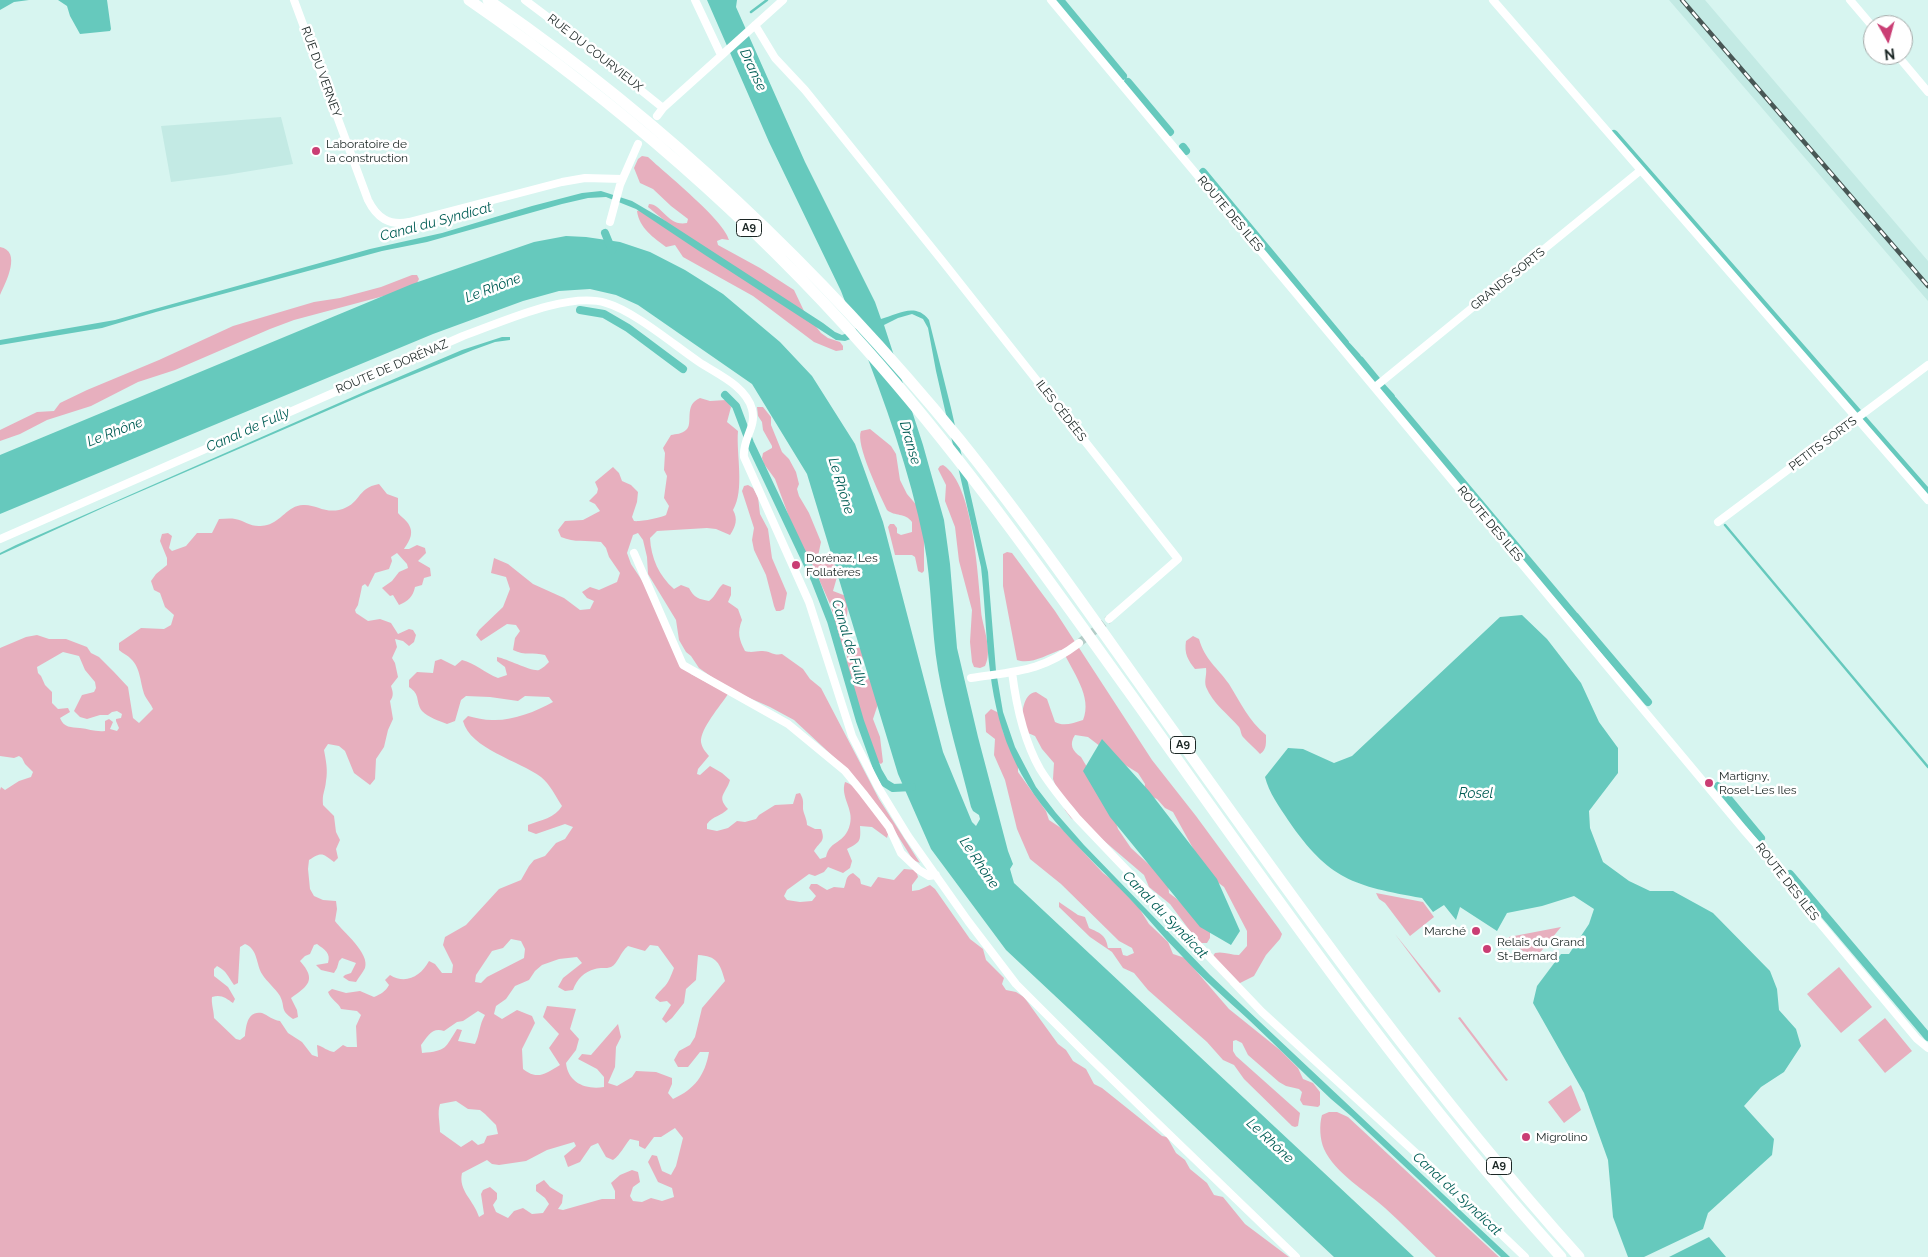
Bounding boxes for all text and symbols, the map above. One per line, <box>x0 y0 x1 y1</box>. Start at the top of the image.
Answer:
street label: RUE DU COURVIEUX <box>545 11 645 95</box>
north arrow <box>1863 15 1913 65</box>
street label: RUE DU VERNEY <box>298 25 344 119</box>
text: N <box>1883 45 1896 62</box>
water label: Dranse <box>736 46 770 94</box>
place label: Laboratoire de la construction <box>326 137 408 165</box>
marker: Laboratoire de la construction <box>310 145 322 157</box>
street label: ROUTE DES ILES <box>1194 173 1266 255</box>
water label: Canal du Syndicat <box>378 199 494 245</box>
road number: A9 <box>736 220 762 237</box>
street label: GRANDS SORTS <box>1468 245 1548 313</box>
water label: Le Rhône <box>463 270 523 306</box>
street label: ROUTE DE DORÉNAZ <box>334 337 450 397</box>
street label: ILES CÉDÉES <box>1033 378 1089 444</box>
water label: Canal de Fully <box>204 404 292 456</box>
water label: Le Rhône <box>85 414 145 450</box>
street label: PETITS SORTS <box>1786 414 1860 474</box>
water label: Dranse <box>896 419 924 467</box>
water label: Le Rhône <box>824 456 858 516</box>
street label: ROUTE DES ILES <box>1454 483 1526 565</box>
place label: Dorénaz, Les Follatères <box>806 551 878 579</box>
marker: Dorénaz, Les Follatères <box>790 559 802 571</box>
water label: Canal de Fully <box>828 598 870 688</box>
road number: A9 <box>1170 736 1196 754</box>
place label: Martigny, Rosel-Les Iles <box>1719 769 1797 797</box>
marker: Martigny, Rosel-Les Iles <box>1703 777 1715 789</box>
water label: Rosel <box>1459 786 1493 802</box>
water label: Le Rhône <box>956 834 1002 892</box>
street label: ROUTE DES ILES <box>1752 840 1822 924</box>
water label: Canal du Syndicat <box>1119 868 1211 962</box>
place label: Marché <box>1424 924 1466 938</box>
marker: Marché <box>1470 925 1482 937</box>
place label: Relais du Grand St-Bernard <box>1497 935 1584 963</box>
marker: Relais du Grand St-Bernard <box>1481 943 1493 955</box>
water label: Le Rhône <box>1243 1115 1297 1167</box>
place label: Migrolino <box>1536 1130 1588 1144</box>
marker: Migrolino <box>1520 1131 1532 1143</box>
water label: Canal du Syndicat <box>1409 1149 1505 1239</box>
road number: A9 <box>1486 1158 1512 1174</box>

